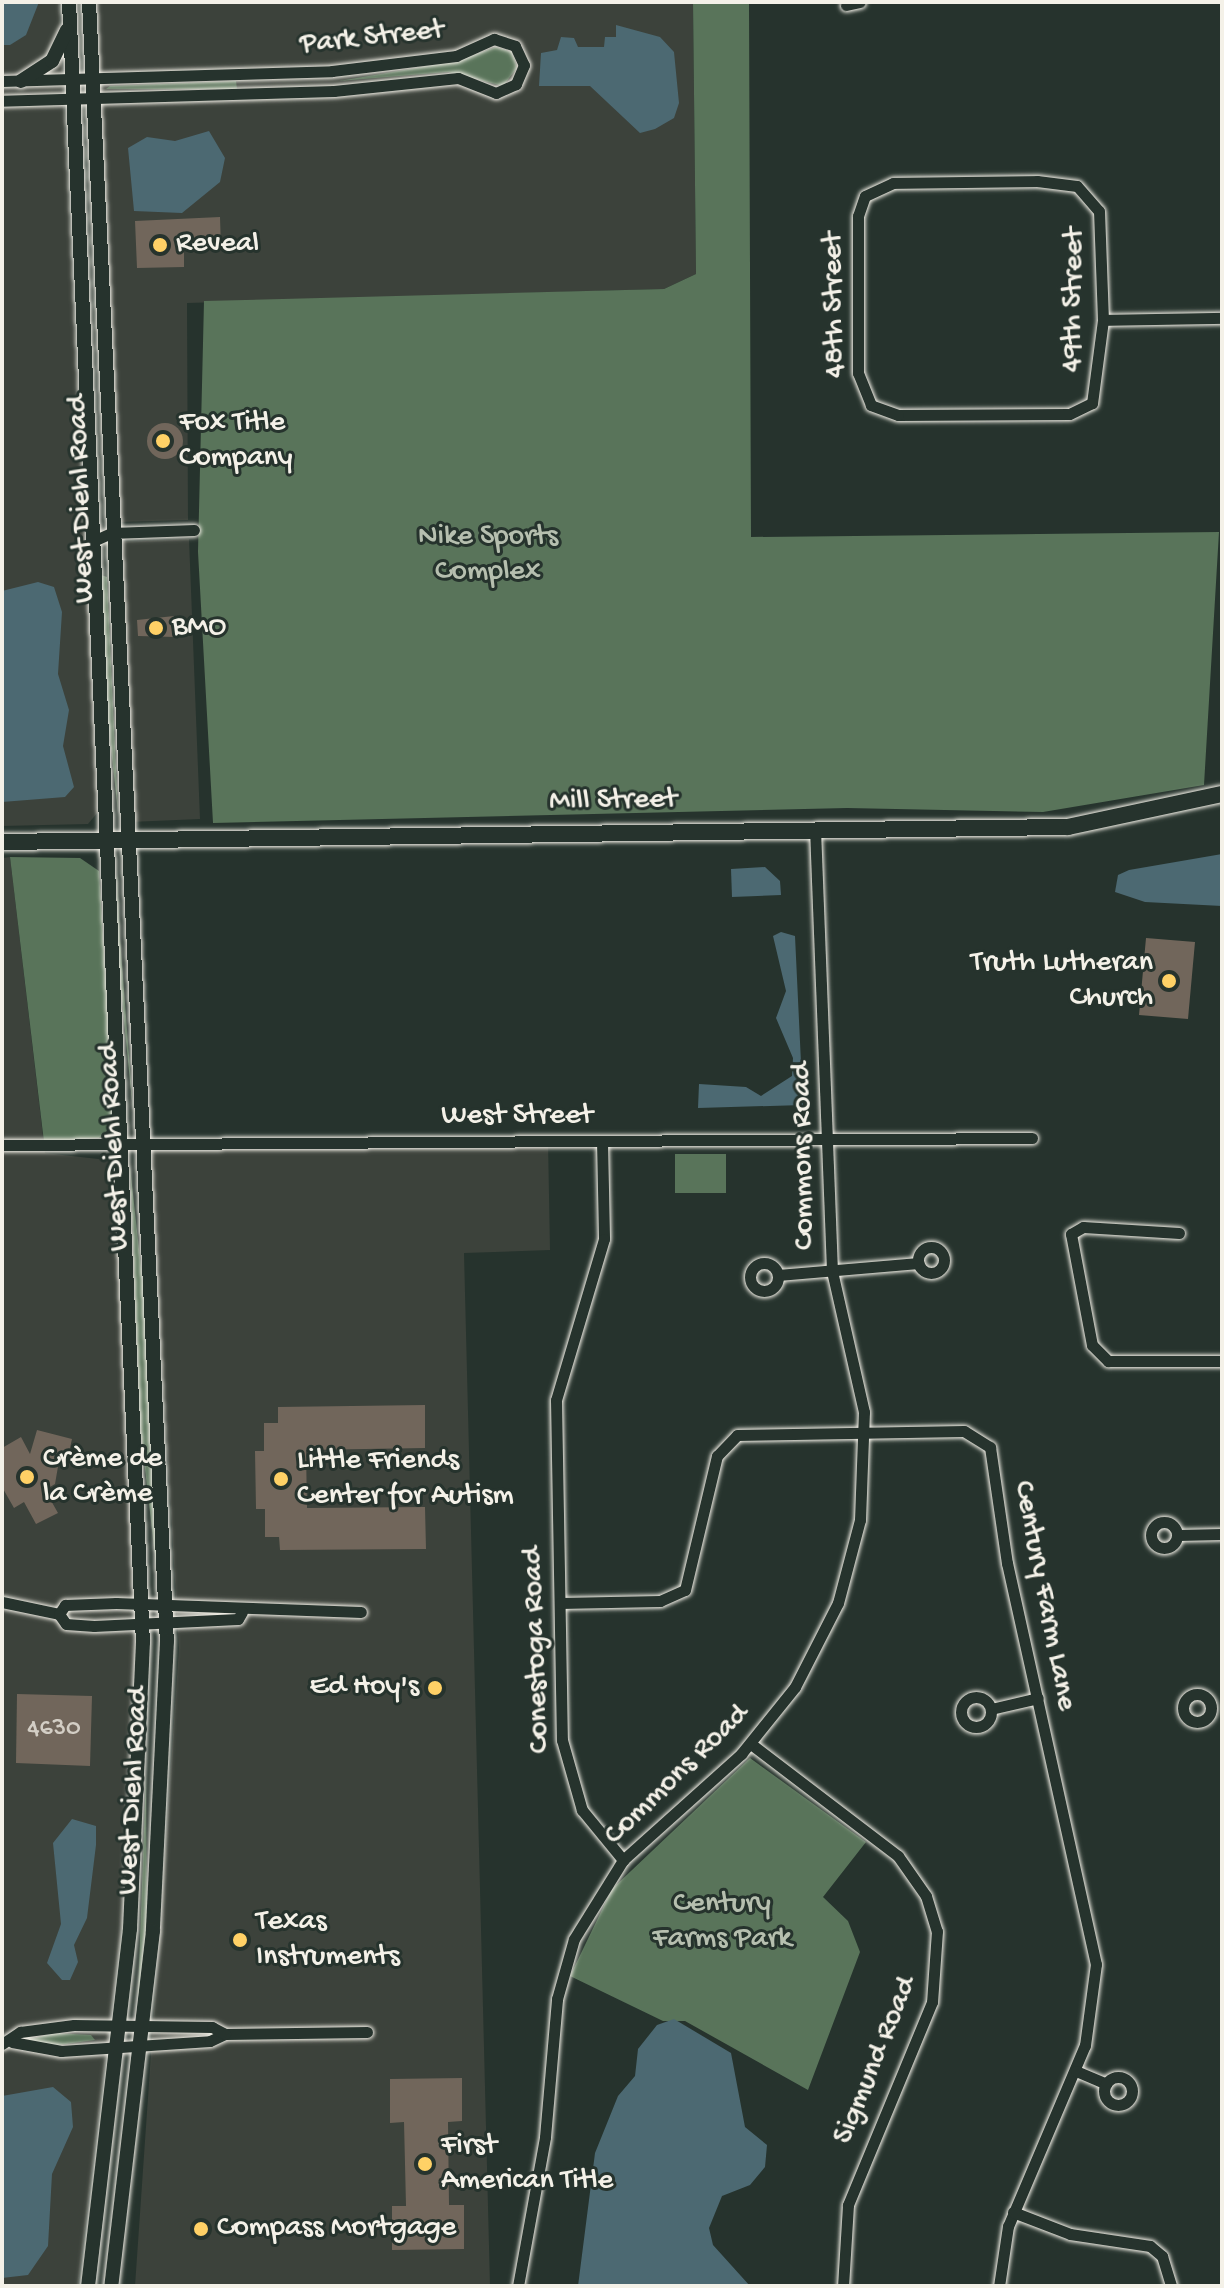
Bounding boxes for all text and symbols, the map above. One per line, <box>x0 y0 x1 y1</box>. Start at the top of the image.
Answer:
street label: Park Street <box>298 14 446 64</box>
place label: Reveal <box>176 227 259 263</box>
street label: 49th Street <box>1056 227 1094 373</box>
street label: 48th Street <box>817 232 855 378</box>
marker: Reveal <box>151 236 169 254</box>
street label: West Diehl Road <box>61 394 105 604</box>
place label: Fox Title Company <box>179 406 293 476</box>
marker: Fox Title Company <box>154 432 172 450</box>
park label: Nike Sports Complex <box>418 520 558 590</box>
place label: BMO <box>172 610 226 646</box>
marker: BMO <box>147 619 165 637</box>
street label: Mill Street <box>549 783 677 821</box>
place label: Truth Lutheran Church <box>971 946 1153 1016</box>
marker: Truth Lutheran Church <box>1160 972 1178 990</box>
street label: West Diehl Road <box>93 1042 139 1252</box>
street label: Commons Road <box>785 1062 825 1250</box>
street label: West Street <box>441 1099 593 1135</box>
place label: Crème de la Crème <box>43 1442 162 1512</box>
place label: Little Friends Center for Autism <box>297 1444 514 1514</box>
marker: Crème de la Crème <box>18 1468 36 1486</box>
marker: Little Friends Center for Autism <box>272 1470 290 1488</box>
street label: Century Farm Lane <box>1003 1478 1083 1714</box>
street label: Conestoga Road <box>516 1546 560 1754</box>
place label: Ed Hoy's <box>310 1670 419 1706</box>
marker: Ed Hoy's <box>426 1679 444 1697</box>
street label: West Diehl Road <box>112 1686 158 1896</box>
street label: Commons Road <box>598 1698 758 1854</box>
house number: 4630 <box>27 1714 81 1746</box>
park label: Century Farms Park <box>652 1887 792 1958</box>
place label: Texas Instruments <box>256 1905 400 1976</box>
marker: Texas Instruments <box>231 1931 249 1949</box>
street label: Sigmund Road <box>827 1972 927 2150</box>
place label: First American Title <box>441 2129 613 2200</box>
marker: First American Title <box>416 2155 434 2173</box>
place label: Compass Mortgage <box>217 2211 456 2247</box>
marker: Compass Mortgage <box>192 2220 210 2238</box>

